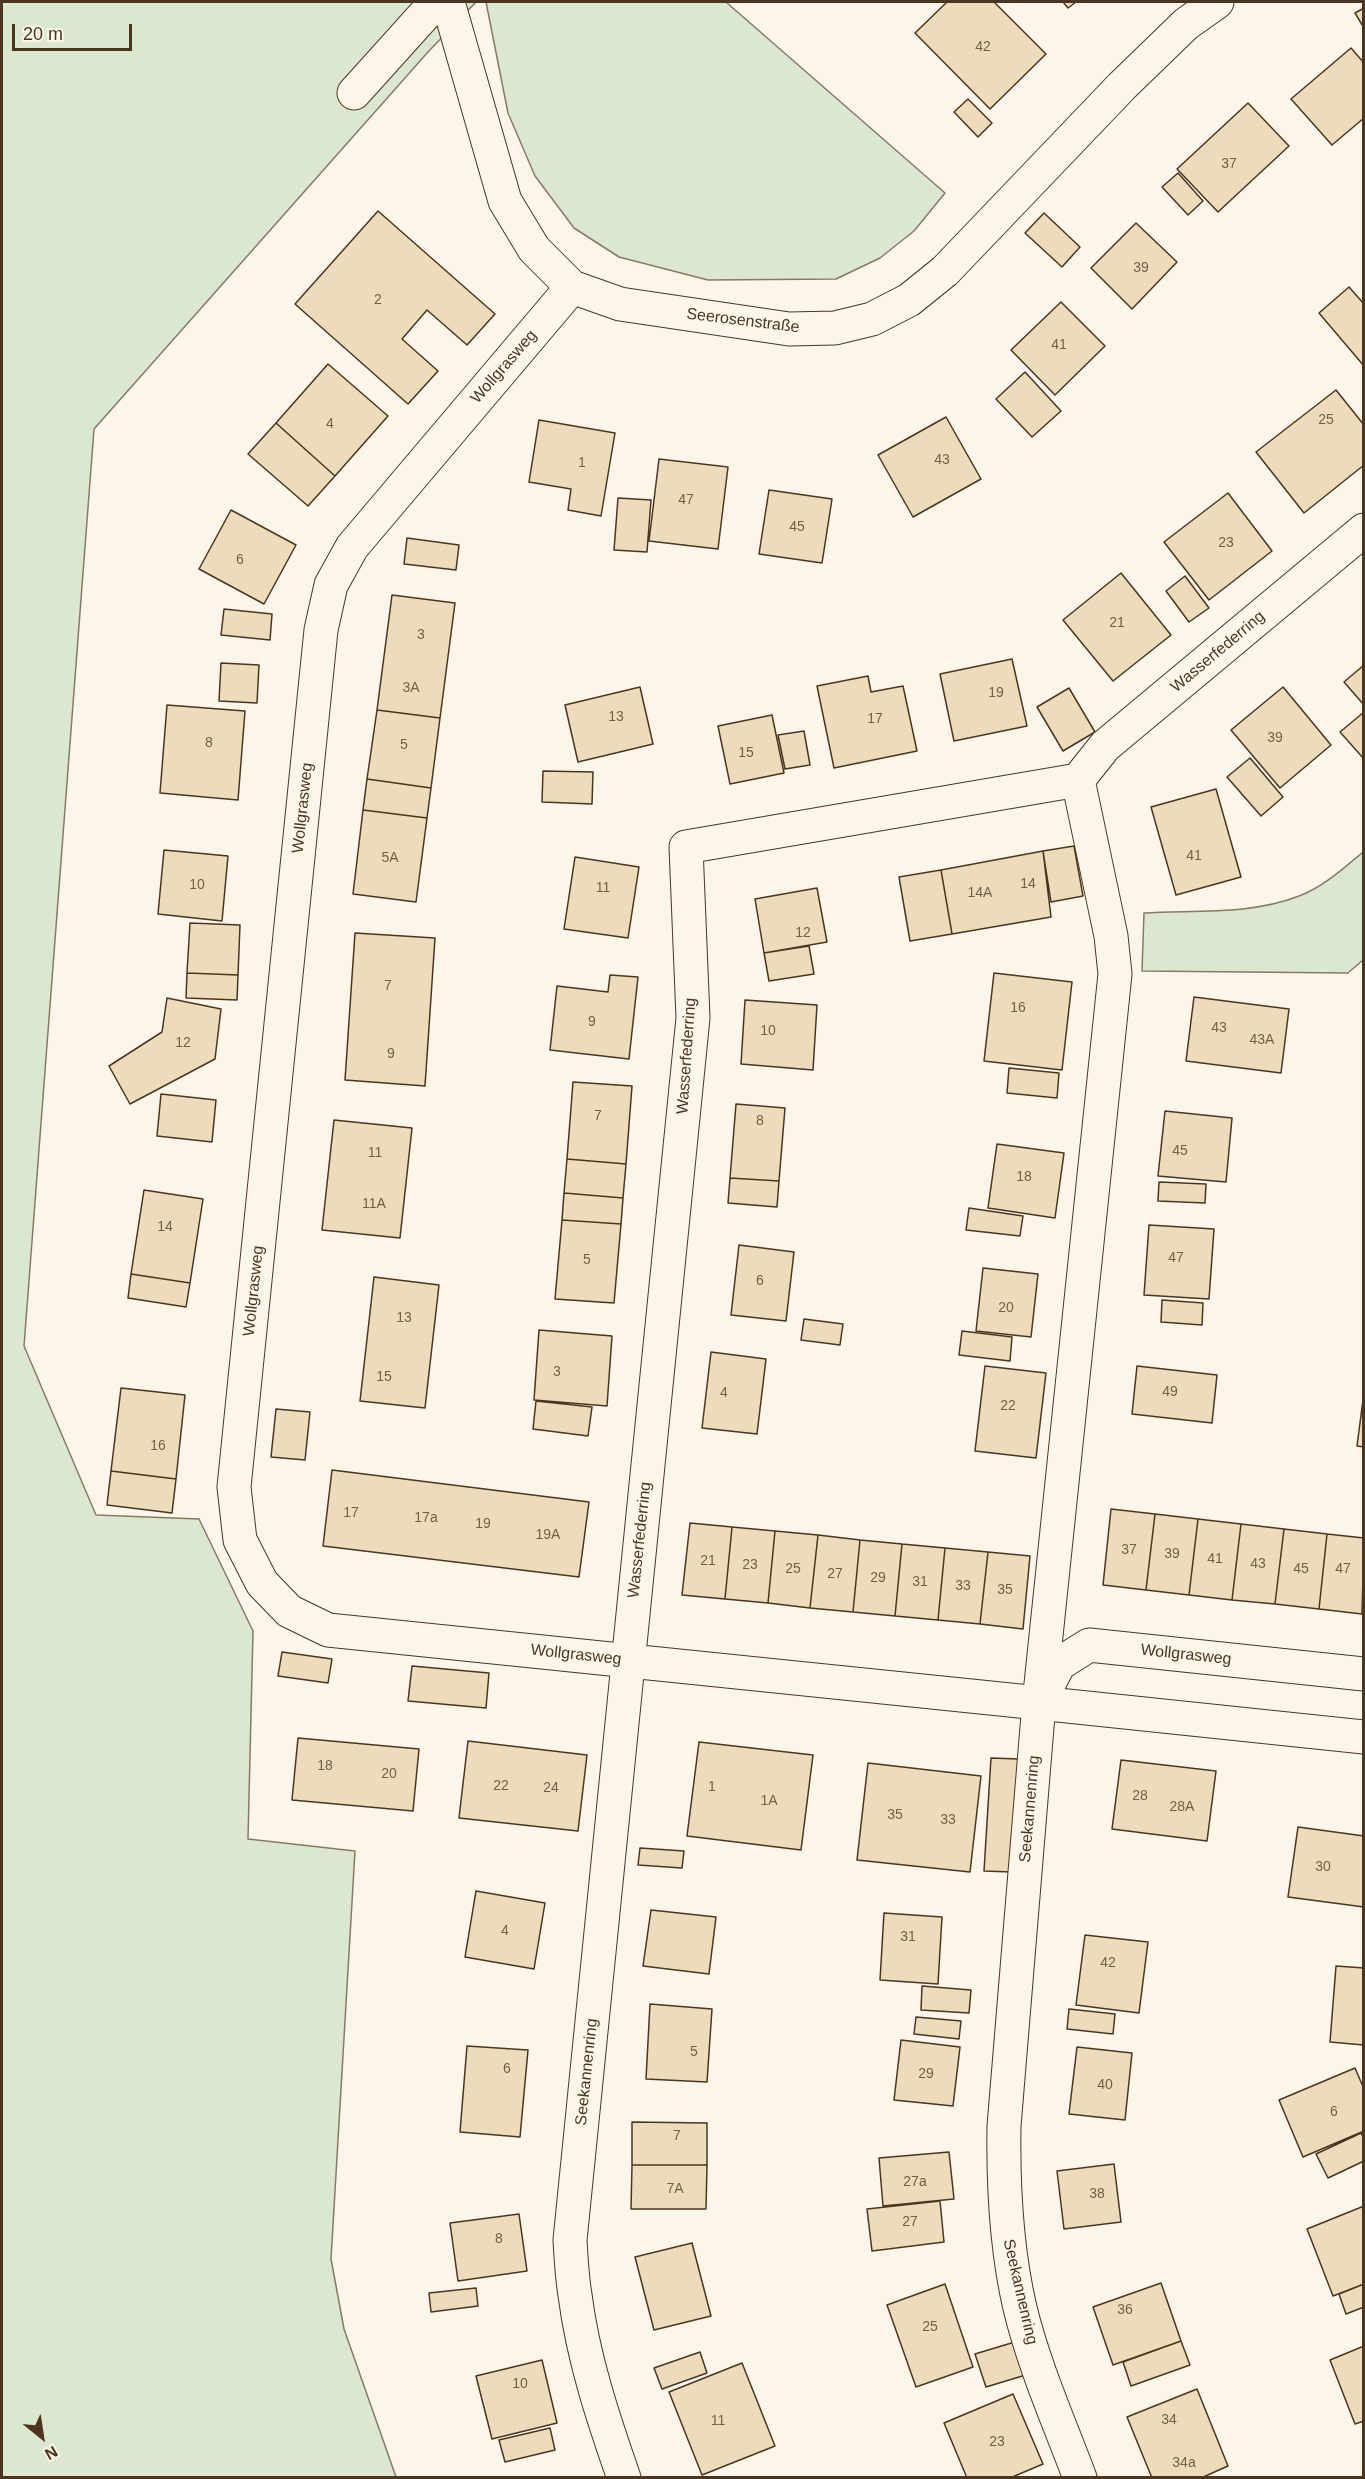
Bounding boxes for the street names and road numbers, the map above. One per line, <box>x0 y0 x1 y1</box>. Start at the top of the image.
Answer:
street label: Seerosenstraße <box>685 305 801 337</box>
street label: Wollgrasweg <box>467 326 541 408</box>
street label: Wasserfederring <box>1167 607 1269 697</box>
street label: Wollgrasweg <box>289 762 317 854</box>
street label: Wasserfederring <box>673 997 701 1115</box>
street label: Wollgrasweg <box>240 1245 268 1337</box>
street label: Wasserfederring <box>624 1481 656 1599</box>
street label: Wollgrasweg <box>530 1641 622 1669</box>
street label: Wollgrasweg <box>1140 1641 1232 1669</box>
street label: Seekannenring <box>1016 1755 1044 1863</box>
street label: Seekannenring <box>572 2017 602 2127</box>
street label: Seekannenring <box>999 2237 1041 2347</box>

